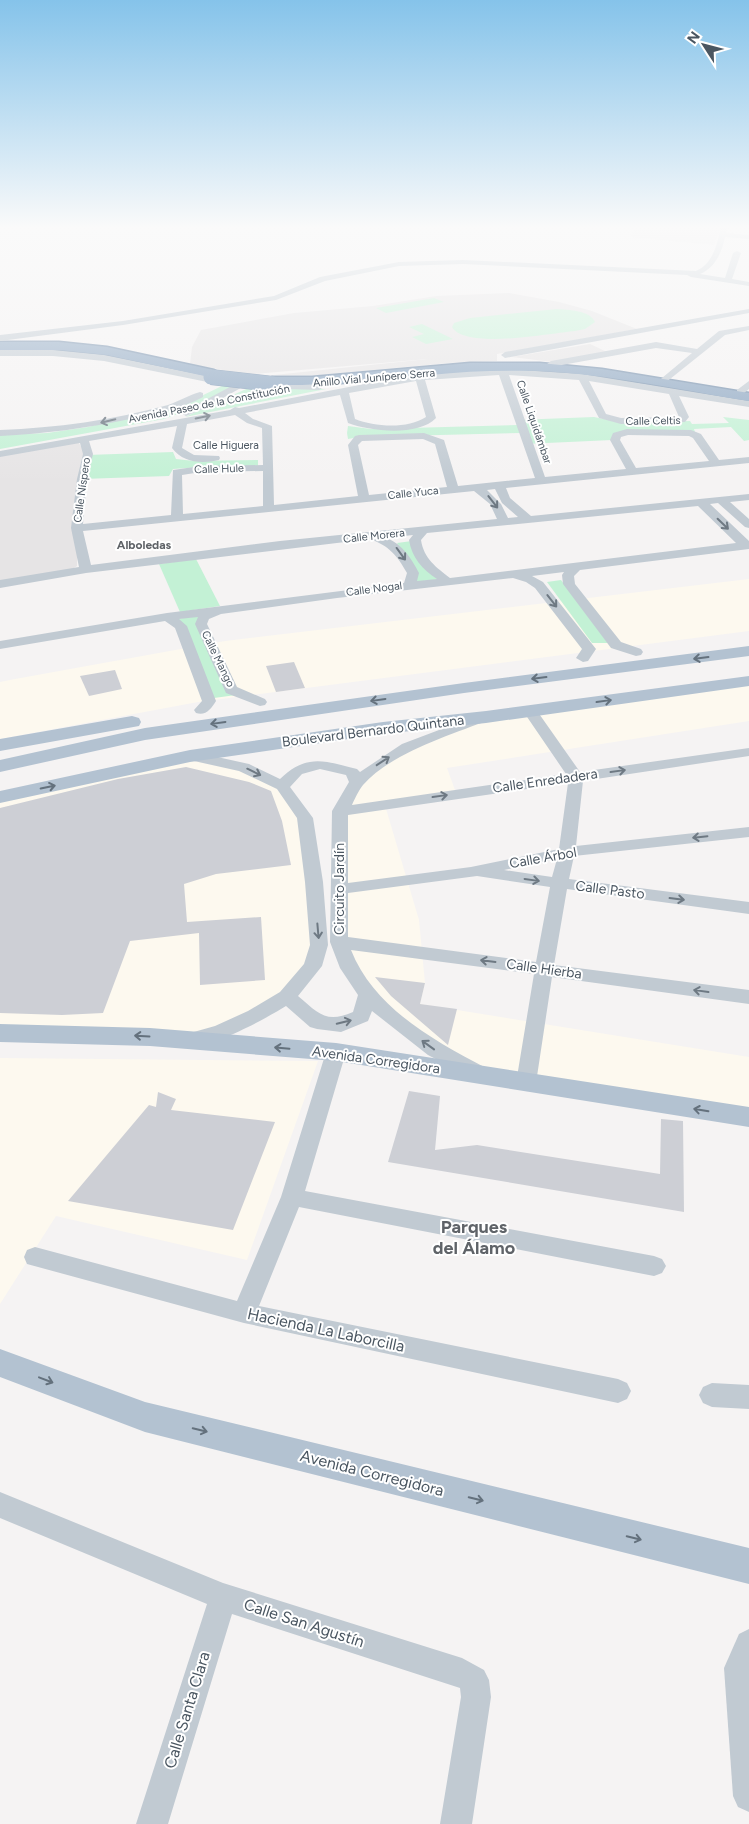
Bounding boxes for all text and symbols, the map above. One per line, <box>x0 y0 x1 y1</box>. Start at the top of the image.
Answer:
north arrow <box>679 20 729 70</box>
text: N <box>684 28 704 47</box>
street label: Anillo Vial Junípero Serra <box>312 366 436 390</box>
street label: Calle Liquidámbar <box>514 378 554 466</box>
street label: Avenida Paseo de la Constitución <box>127 382 291 426</box>
one-way arrow <box>195 412 211 421</box>
street label: Calle Celtis <box>625 414 681 428</box>
one-way arrow <box>100 417 116 426</box>
street label: Calle Higuera <box>193 439 259 452</box>
street label: Calle Níspero <box>71 456 93 524</box>
street label: Calle Hule <box>194 462 244 476</box>
street label: Calle Yuca <box>387 484 439 502</box>
one-way arrow <box>487 495 498 508</box>
one-way arrow <box>717 518 729 530</box>
street label: Calle Morera <box>343 526 405 546</box>
district label: Alboledas <box>117 538 172 552</box>
one-way arrow <box>396 547 406 561</box>
street label: Calle Nogal <box>345 579 403 599</box>
one-way arrow <box>547 594 557 608</box>
street label: Calle Mango <box>199 629 237 689</box>
one-way arrow <box>693 653 709 663</box>
one-way arrow <box>532 673 548 683</box>
one-way arrow <box>371 695 387 705</box>
one-way arrow <box>596 695 612 705</box>
street label: Boulevard Bernardo Quintana <box>281 711 465 751</box>
one-way arrow <box>210 718 226 728</box>
one-way arrow <box>376 756 390 766</box>
street label: Calle Enredadera <box>491 765 599 797</box>
one-way arrow <box>610 765 626 775</box>
one-way arrow <box>246 768 261 777</box>
one-way arrow <box>39 782 55 791</box>
one-way arrow <box>432 791 448 801</box>
one-way arrow <box>693 832 709 842</box>
street label: Circuito Jardín <box>331 843 348 935</box>
street label: Calle Árbol <box>508 844 578 872</box>
one-way arrow <box>524 876 540 886</box>
street label: Calle Pasto <box>574 877 646 903</box>
one-way arrow <box>669 894 685 904</box>
one-way arrow <box>313 923 323 939</box>
street label: Calle Hierba <box>505 955 583 983</box>
one-way arrow <box>480 956 496 966</box>
one-way arrow <box>693 985 709 995</box>
one-way arrow <box>336 1017 352 1026</box>
one-way arrow <box>134 1032 150 1041</box>
one-way arrow <box>422 1039 435 1050</box>
one-way arrow <box>274 1043 290 1053</box>
street label: Avenida Corregidora <box>311 1043 441 1077</box>
one-way arrow <box>693 1104 709 1114</box>
district label: Parques del Álamo <box>433 1216 515 1259</box>
street label: Hacienda La Laborcilla <box>246 1304 406 1356</box>
one-way arrow <box>37 1376 53 1385</box>
one-way arrow <box>191 1426 207 1435</box>
street label: Avenida Corregidora <box>298 1446 446 1500</box>
one-way arrow <box>468 1495 484 1504</box>
one-way arrow <box>626 1534 642 1543</box>
street label: Calle San Agustín <box>241 1595 367 1651</box>
street label: Calle Santa Clara <box>160 1649 214 1771</box>

